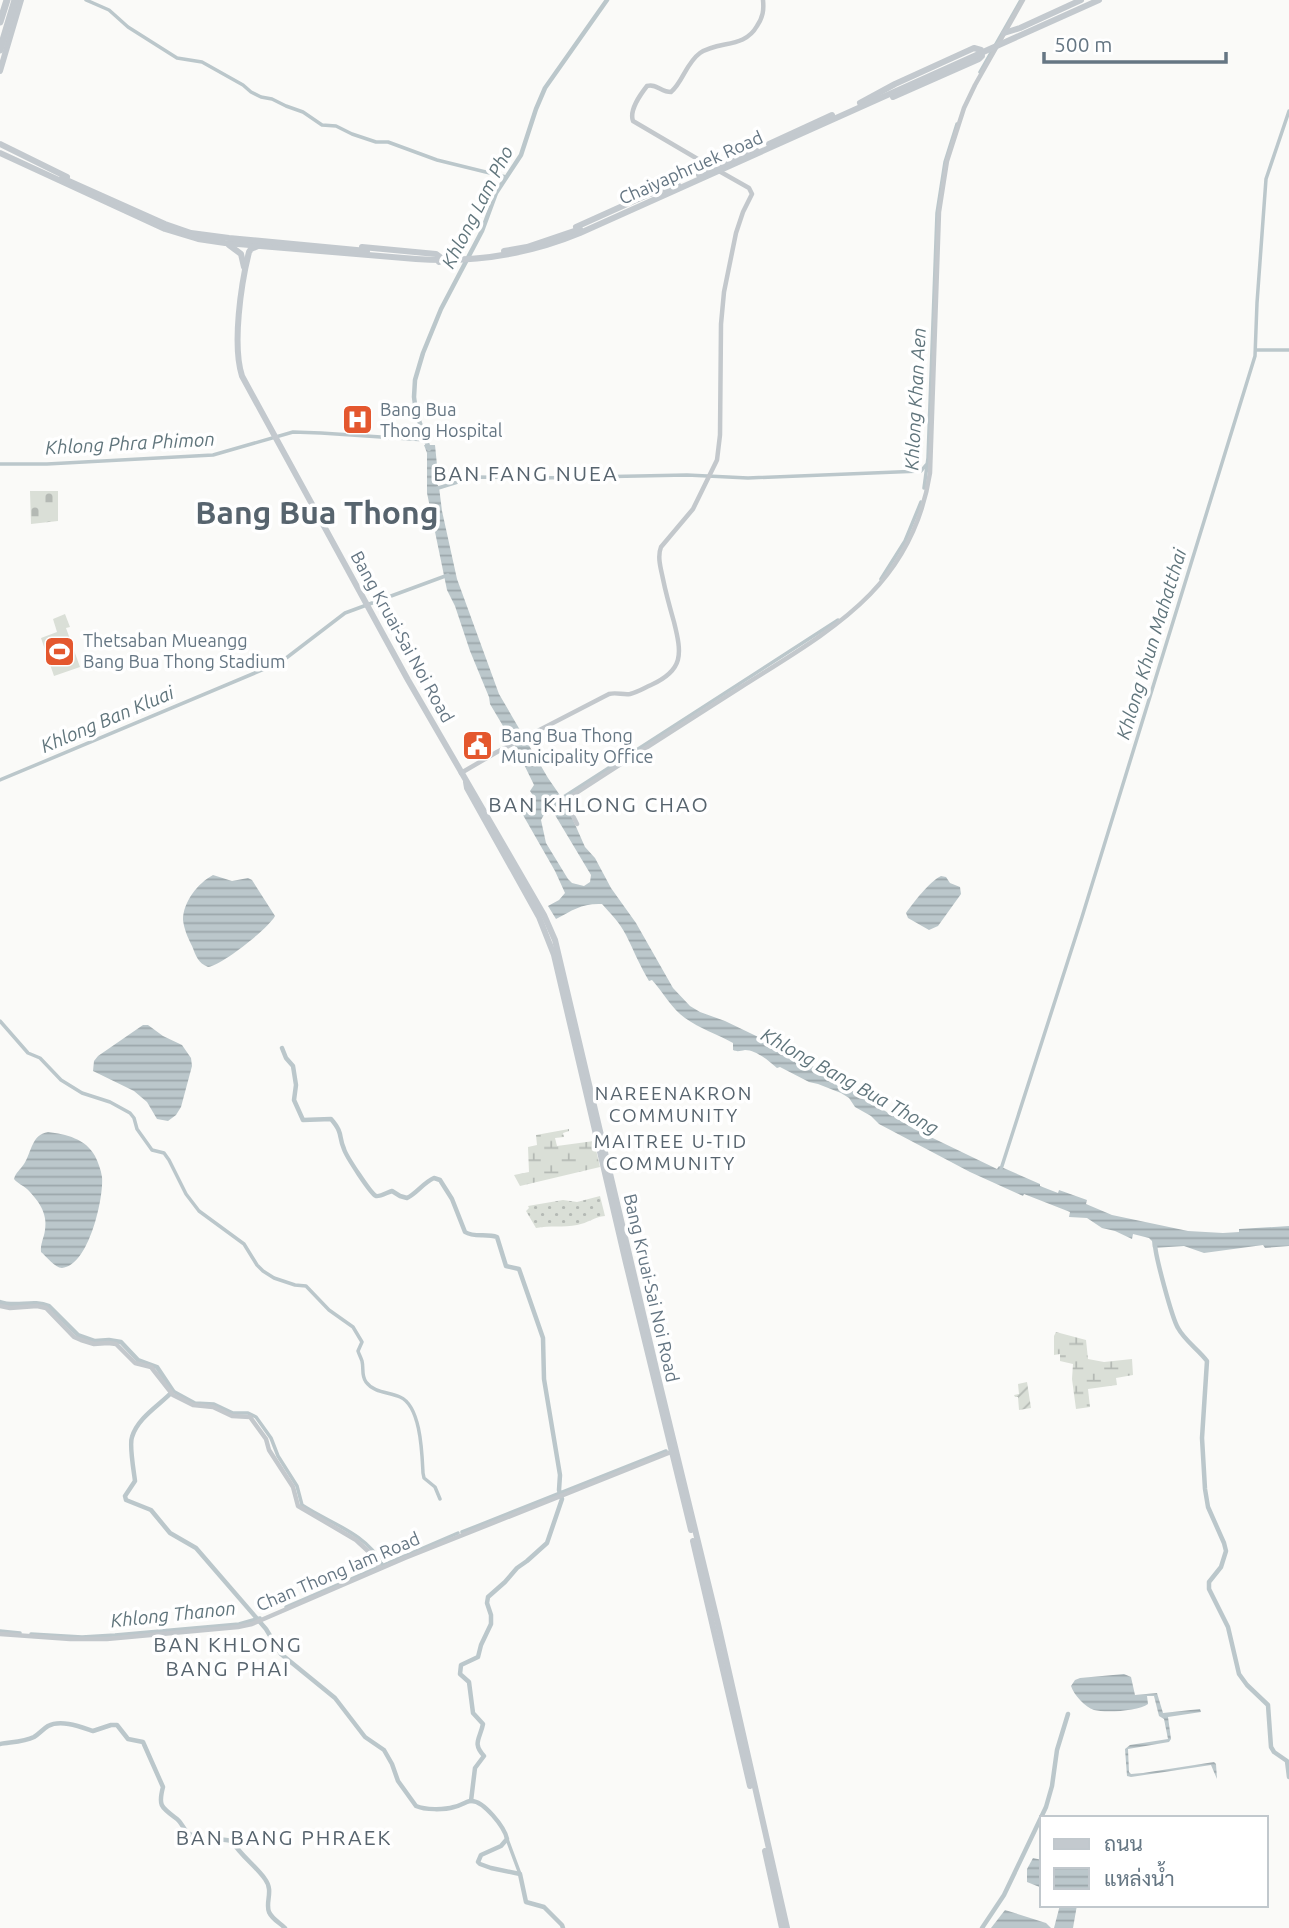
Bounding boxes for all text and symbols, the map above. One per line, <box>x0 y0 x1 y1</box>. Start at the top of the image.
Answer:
scale bar <box>1044 21 1226 65</box>
text: 500 m <box>1054 32 1112 56</box>
street label: Chaiyaphruek Road <box>616 126 766 208</box>
water label: Khlong Lam Pho <box>437 142 517 272</box>
water label: Khlong Khan Aen <box>900 327 930 471</box>
place label: Bang Bua Thong Hospital <box>380 399 503 440</box>
hospital icon: Bang Bua Thong Hospital <box>340 403 374 437</box>
water label: Khlong Phra Phimon <box>45 428 215 458</box>
district label: BAN FANG NUEA <box>433 461 619 485</box>
district label: Bang Bua Thong <box>195 494 439 530</box>
water label: Khlong Khun Mahatthai <box>1111 545 1191 742</box>
street label: Bang Kruai-Sai Noi Road <box>347 547 458 726</box>
place label: Thetsaban Mueangg Bang Bua Thong Stadium <box>83 630 286 671</box>
sports icon: Thetsaban Mueangg Bang Bua Thong Stadium <box>43 634 77 668</box>
water label: Khlong Ban Kluai <box>37 681 178 757</box>
place label: Bang Bua Thong Municipality Office <box>501 725 653 766</box>
public building icon: Bang Bua Thong Municipality Office <box>461 729 495 763</box>
district label: BAN KHLONG CHAO <box>488 792 710 816</box>
water label: Khlong Bang Bua Thong <box>758 1023 942 1139</box>
district label: NAREENAKRON COMMUNITY <box>595 1082 753 1126</box>
district label: MAITREE U-TID COMMUNITY <box>594 1130 748 1174</box>
street label: Bang Kruai-Sai Noi Road <box>621 1192 683 1384</box>
street label: Chan Thong Iam Road <box>253 1528 422 1615</box>
water label: Khlong Thanon <box>109 1596 237 1632</box>
district label: BAN KHLONG BANG PHAI <box>153 1632 303 1680</box>
legend <box>1040 1816 1268 1907</box>
district label: BAN BANG PHRAEK <box>176 1825 392 1849</box>
text: ถนน <box>1104 1831 1143 1855</box>
text: แหล่งน้ำ <box>1104 1861 1175 1890</box>

